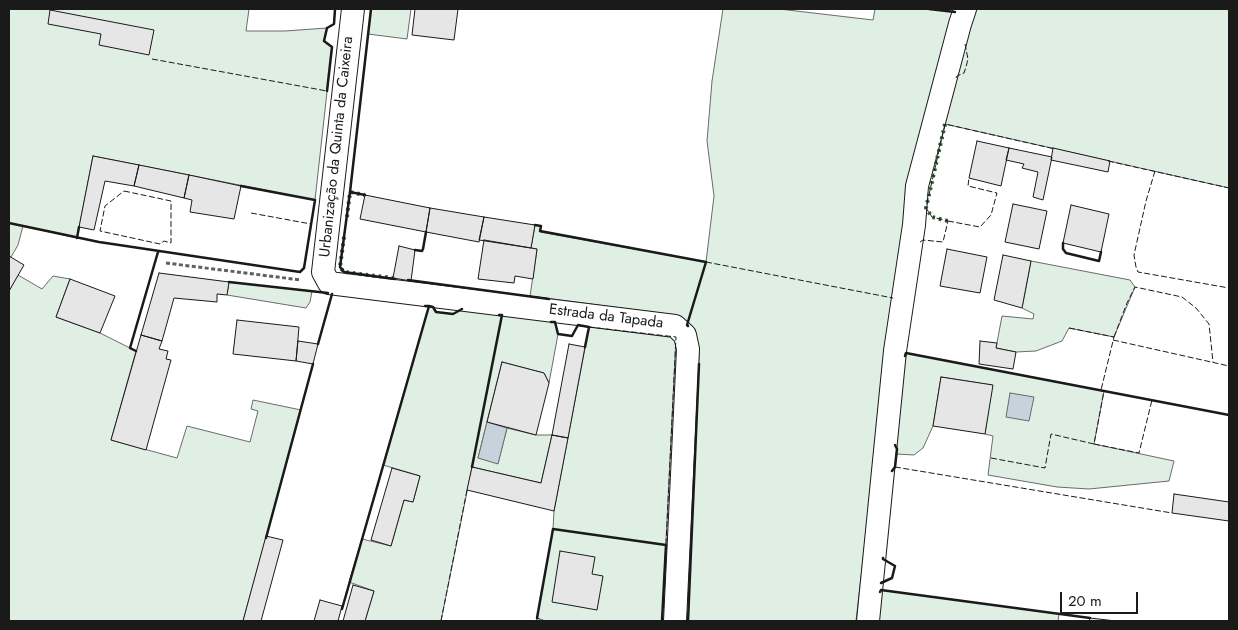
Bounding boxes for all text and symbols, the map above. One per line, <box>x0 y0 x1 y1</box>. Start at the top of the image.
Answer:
street label: Urbanização da Quinta da Caixeira <box>316 36 358 258</box>
street label: Estrada da Tapada <box>548 301 664 333</box>
scale bar <box>1063 582 1140 614</box>
text: 20 m <box>1068 590 1102 612</box>

